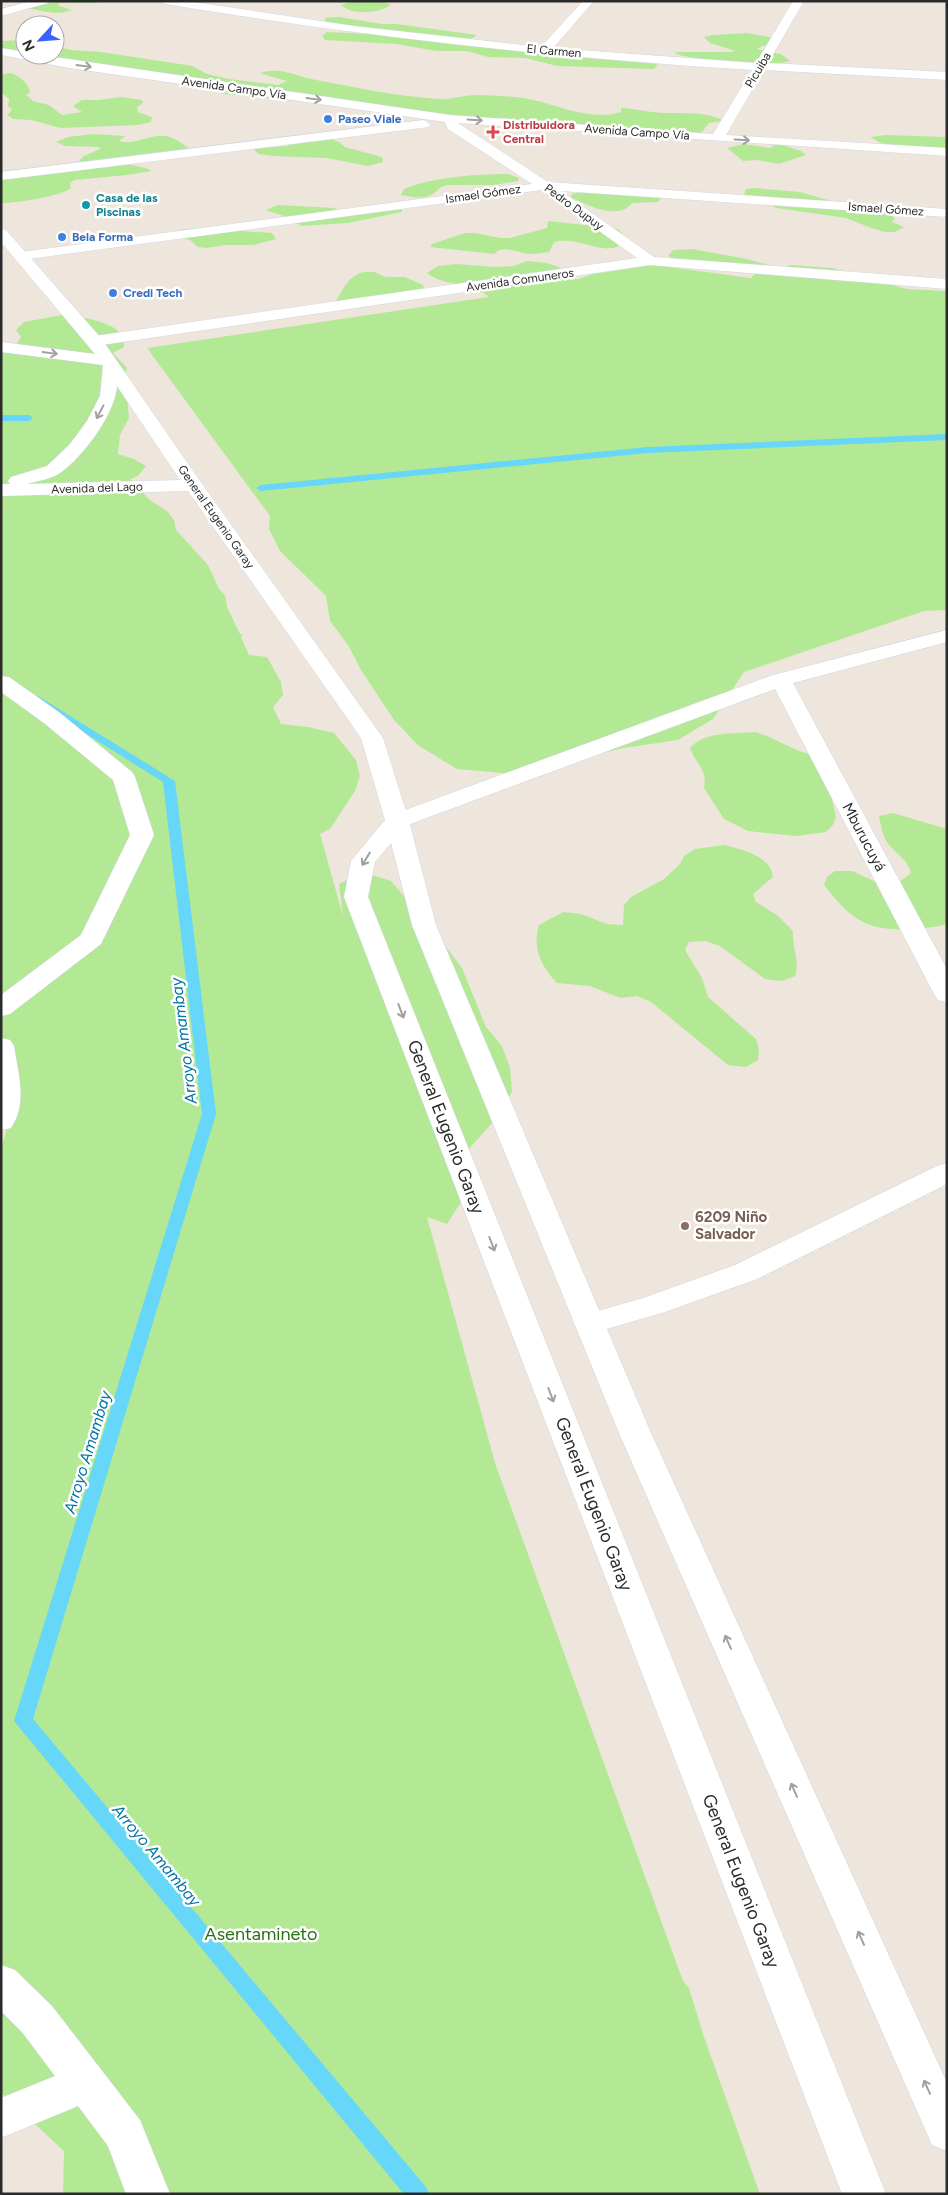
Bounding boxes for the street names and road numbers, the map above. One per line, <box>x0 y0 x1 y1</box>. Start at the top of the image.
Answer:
street label: El Carmen <box>526 42 582 60</box>
street label: Picuiba <box>742 50 774 90</box>
street label: Avenida Campo Vía <box>181 74 287 102</box>
street label: Avenida Campo Vía <box>584 121 690 143</box>
street label: Pedro Dupuy <box>542 181 607 233</box>
street label: Ismael Gómez <box>444 182 522 206</box>
street label: Ismael Gómez <box>848 199 925 219</box>
street label: Avenida Comuneros <box>465 265 575 294</box>
street label: General Eugenio Garay <box>175 463 257 572</box>
street label: Avenida del Lago <box>51 479 143 497</box>
street label: Mburucuyá <box>838 800 890 874</box>
street label: General Eugenio Garay <box>403 1037 490 1218</box>
street label: General Eugenio Garay <box>551 1414 638 1595</box>
street label: General Eugenio Garay <box>698 1791 785 1972</box>

